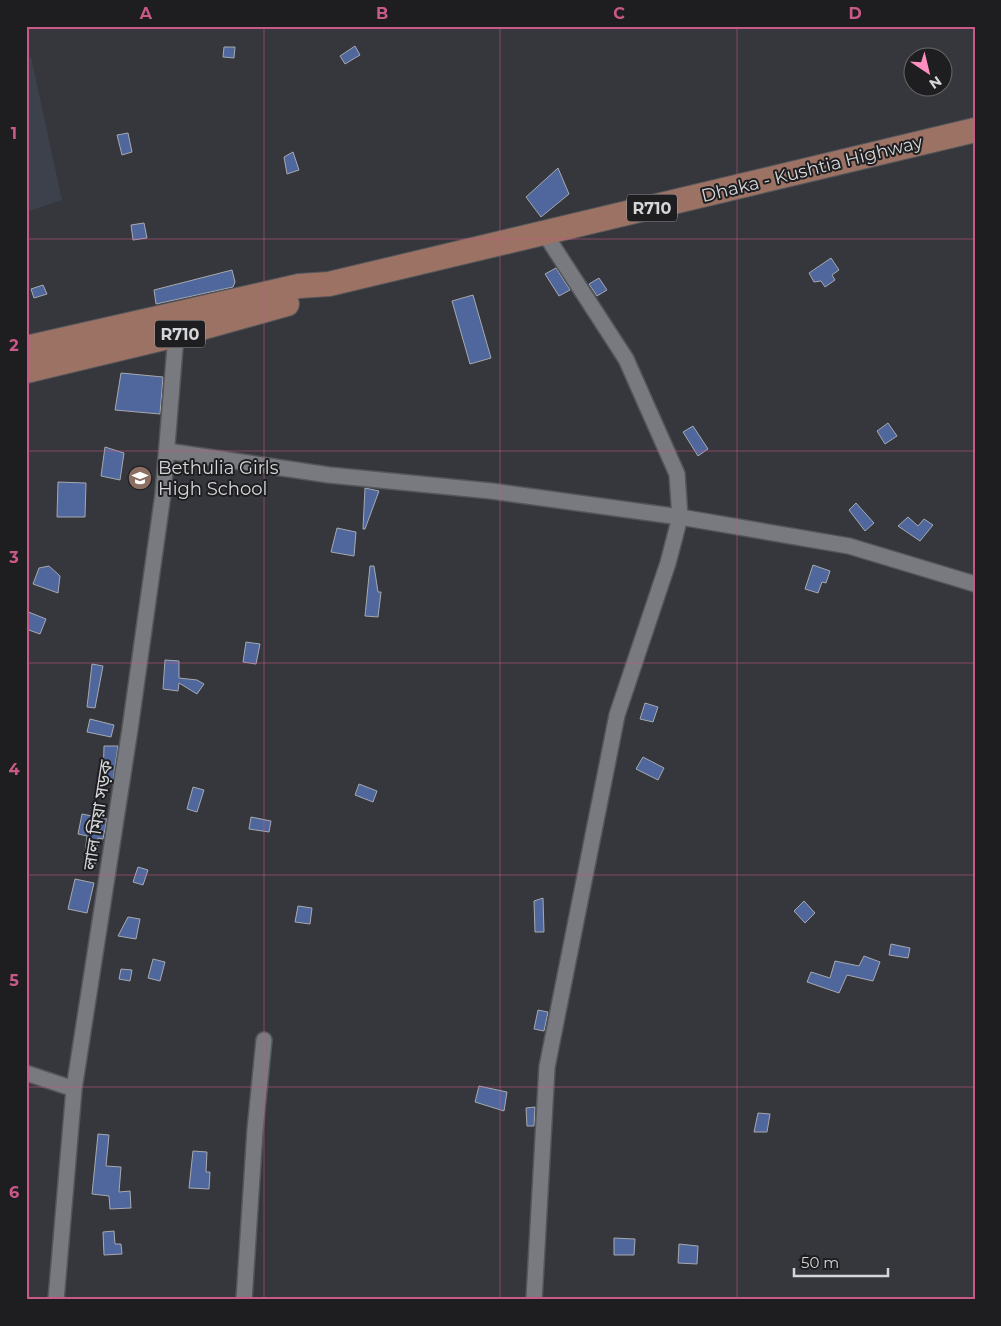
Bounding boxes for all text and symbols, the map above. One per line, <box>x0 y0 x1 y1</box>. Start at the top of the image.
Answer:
text: A <box>139 4 153 23</box>
text: B <box>376 4 388 23</box>
text: C <box>613 4 625 23</box>
text: D <box>848 4 862 23</box>
north arrow <box>904 48 954 98</box>
text: N <box>926 72 945 93</box>
text: 1 <box>11 124 17 143</box>
street label: Dhaka - Kushtia Highway <box>699 131 925 207</box>
road number: R710 <box>627 194 677 222</box>
road number: R710 <box>155 320 205 348</box>
text: 2 <box>9 336 19 355</box>
place label: Bethulia Girls High School <box>158 457 279 500</box>
school or university icon: Bethulia Girls High School <box>127 465 153 491</box>
text: 3 <box>8 548 19 567</box>
street label: লাল মিয়া সড়ক <box>78 758 118 873</box>
text: 4 <box>8 760 20 779</box>
text: 5 <box>9 971 19 990</box>
text: 6 <box>9 1183 19 1202</box>
scale bar <box>794 1246 887 1278</box>
text: 50 m <box>801 1253 839 1272</box>

